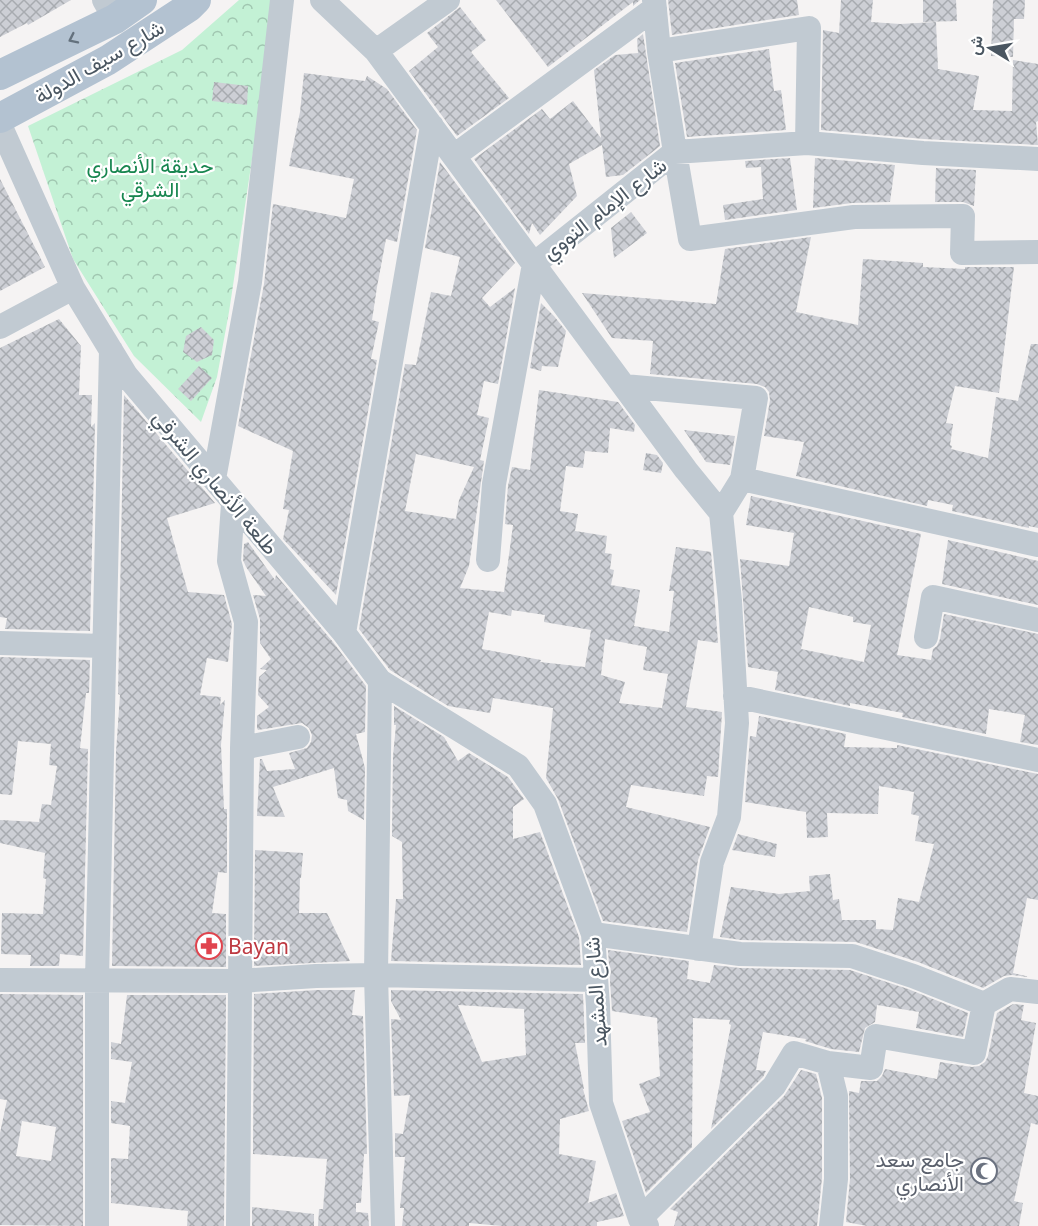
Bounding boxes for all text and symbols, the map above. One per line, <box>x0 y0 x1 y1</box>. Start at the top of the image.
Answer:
street label: شارع سيف الدولة <box>29 13 169 110</box>
north arrow <box>960 18 1020 78</box>
one-way arrow <box>69 32 80 44</box>
text: ش <box>963 34 988 57</box>
park label: حديقة الأنصاري الشرقي <box>87 151 213 207</box>
street label: شارع الإمام النووي <box>536 151 674 269</box>
street label: طلعة الأنصاري الشرقي <box>144 404 285 563</box>
pharmacy icon: Bayan <box>194 931 224 961</box>
place label: Bayan <box>228 932 289 960</box>
street label: شارع المشهد <box>577 936 614 1048</box>
place label: جامع سعد الأنصاري <box>875 1145 964 1201</box>
mosque icon: جامع سعد الأنصاري <box>969 1156 999 1186</box>

